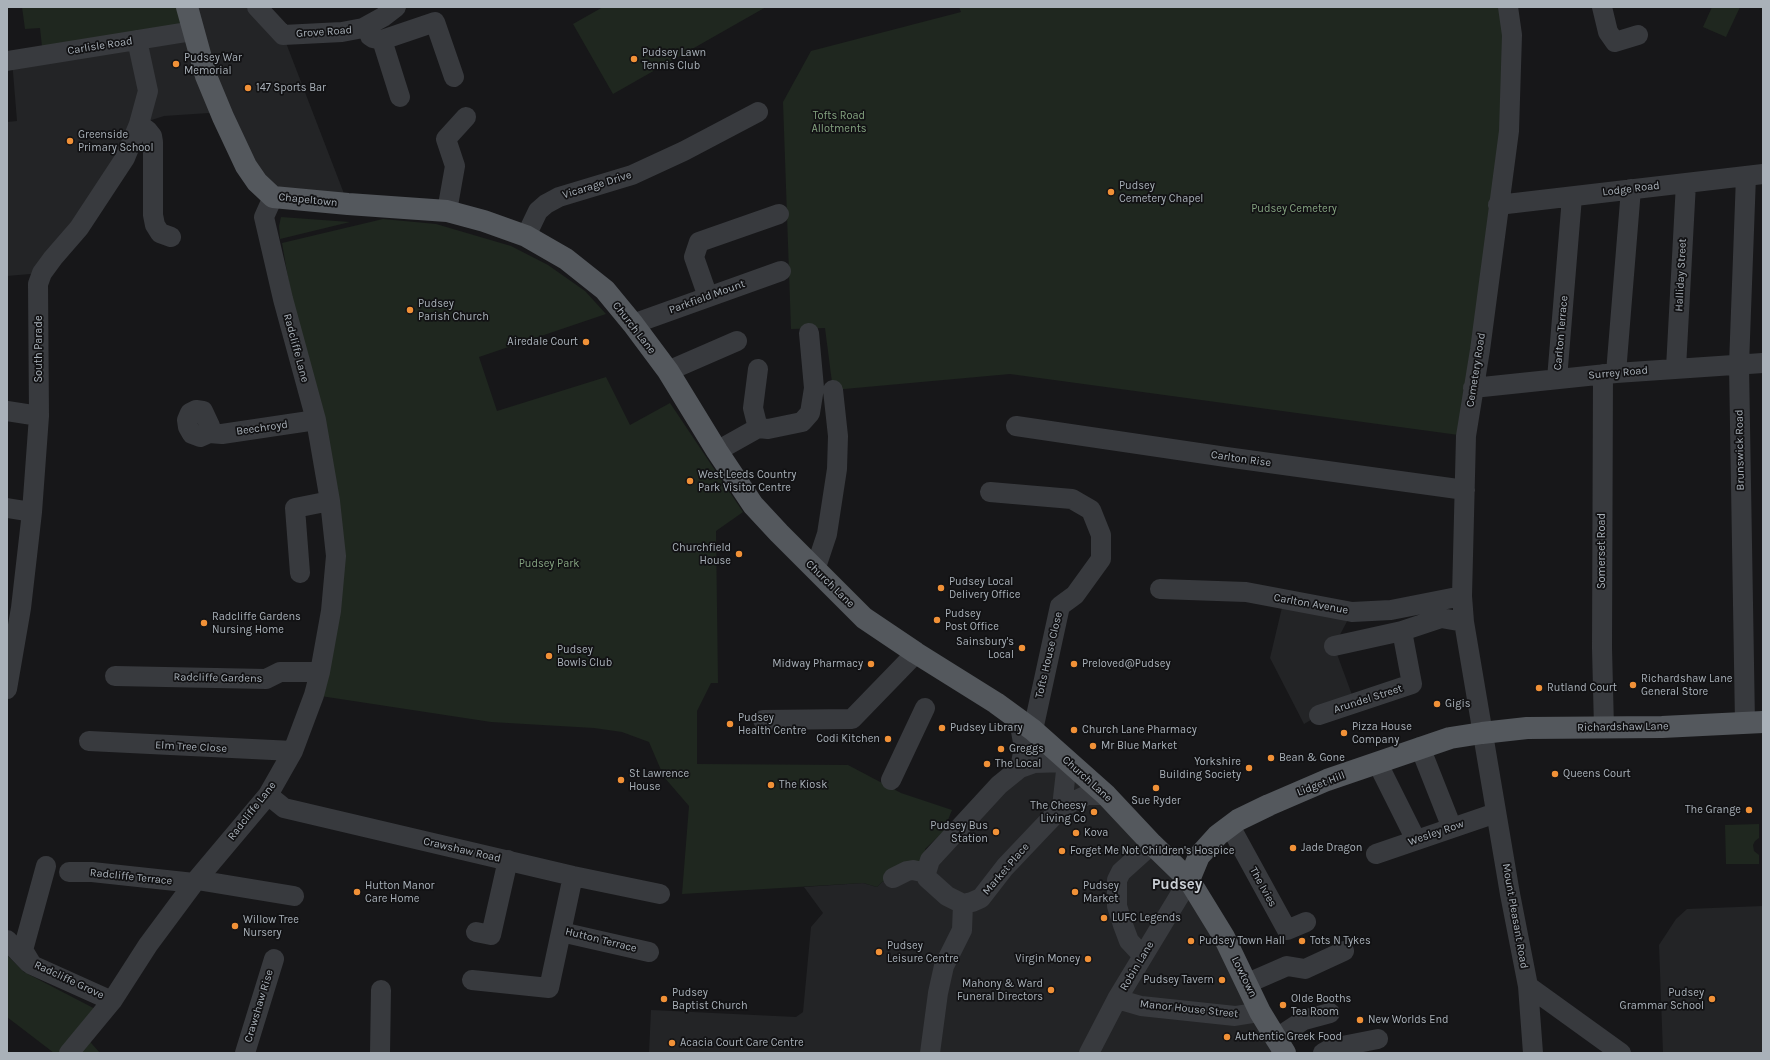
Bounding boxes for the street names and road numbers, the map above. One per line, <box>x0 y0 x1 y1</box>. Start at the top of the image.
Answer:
street label: Grove Road <box>296 23 352 41</box>
street label: Carlisle Road <box>67 34 133 58</box>
street label: Vicarage Drive <box>561 168 633 202</box>
street label: Lodge Road <box>1602 179 1660 199</box>
street label: Chapeltown <box>278 190 338 210</box>
street label: Halliday Street <box>1672 238 1690 312</box>
street label: Parkfield Mount <box>667 277 747 317</box>
street label: Carlton Terrace <box>1551 295 1571 371</box>
street label: Church Lane <box>610 299 658 357</box>
street label: Radcliffe Lane <box>280 312 312 384</box>
street label: South Parade <box>32 315 46 383</box>
street label: Cemetery Road <box>1464 332 1488 408</box>
street label: Surrey Road <box>1588 364 1648 382</box>
street label: Brunswick Road <box>1733 409 1747 491</box>
street label: Beechroyd <box>235 418 289 438</box>
street label: Carlton Rise <box>1210 448 1272 470</box>
street label: Somerset Road <box>1595 513 1609 589</box>
street label: Church Lane <box>803 558 857 610</box>
street label: Carlton Avenue <box>1273 591 1349 617</box>
street label: Tofts House Close <box>1033 611 1065 699</box>
street label: Radcliffe Gardens <box>173 671 263 685</box>
street label: Arundel Street <box>1332 682 1404 716</box>
street label: Richardshaw Lane <box>1577 720 1669 734</box>
street label: Elm Tree Close <box>155 739 227 755</box>
street label: Church Lane <box>1059 753 1115 805</box>
street label: Lidget Hill <box>1295 769 1347 799</box>
street label: Radcliffe Lane <box>225 779 279 843</box>
street label: Wesley Row <box>1406 817 1466 849</box>
street label: Crawshaw Road <box>422 835 502 865</box>
street label: Market Place <box>980 840 1032 898</box>
street label: Mount Pleasant Road <box>1499 862 1531 970</box>
street label: The Ivies <box>1247 865 1279 909</box>
street label: Radcliffe Terrace <box>89 866 173 888</box>
street label: Hutton Terrace <box>564 925 638 955</box>
street label: Robin Lane <box>1117 939 1157 993</box>
street label: Lowtown <box>1228 954 1260 1000</box>
street label: Radcliffe Grove <box>32 958 106 1002</box>
street label: Crawshaw Rise <box>242 968 276 1044</box>
street label: Manor House Street <box>1139 997 1239 1021</box>

